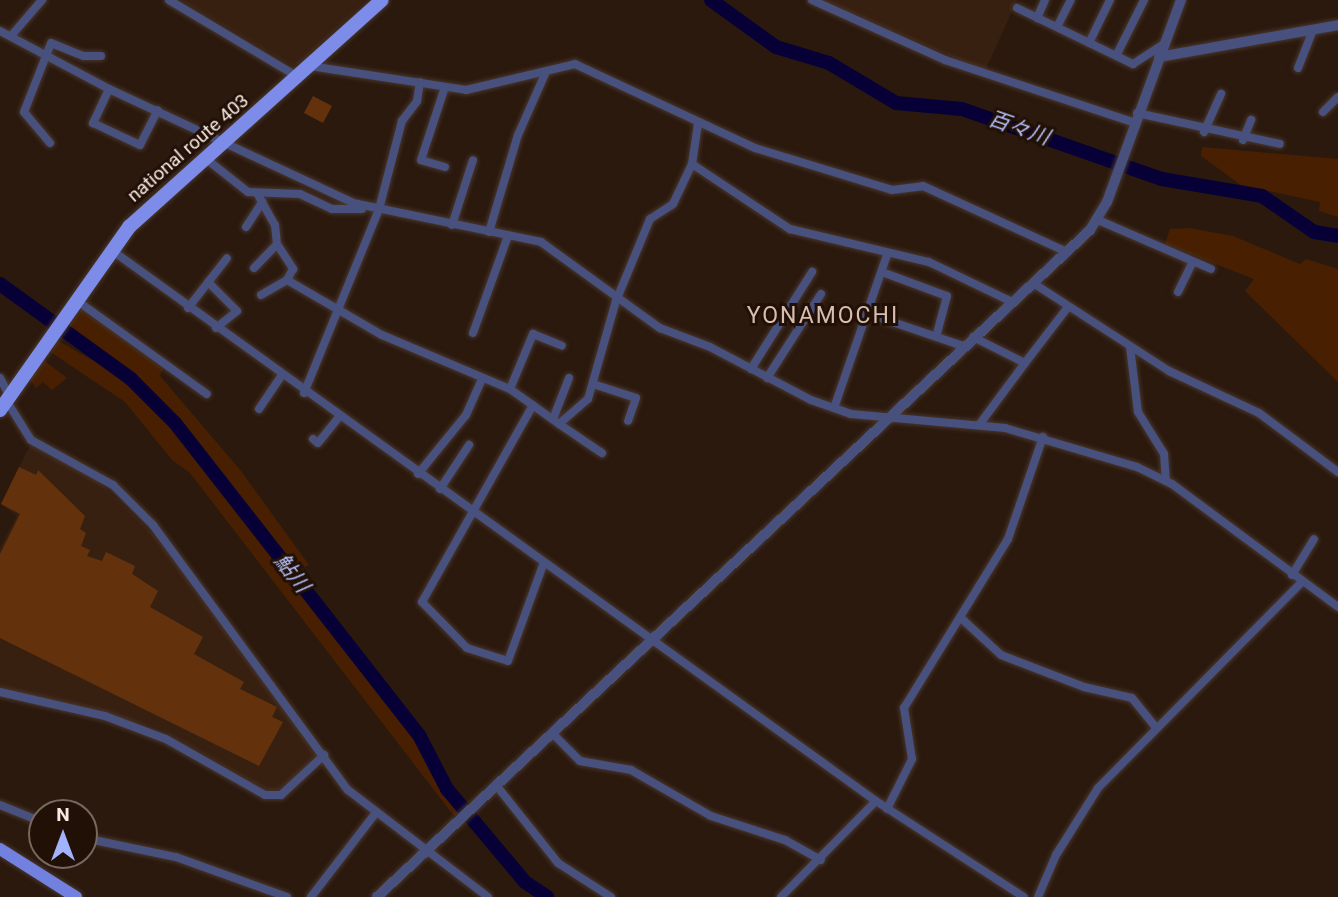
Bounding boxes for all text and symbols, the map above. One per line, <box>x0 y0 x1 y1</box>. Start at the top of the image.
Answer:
street label: national route 403 <box>123 89 253 207</box>
water label: 百々川 <box>985 106 1053 150</box>
district label: YONAMOCHI <box>748 302 898 330</box>
water label: 鮎川 <box>269 549 315 597</box>
north arrow <box>28 799 98 869</box>
text: N <box>56 803 70 826</box>

